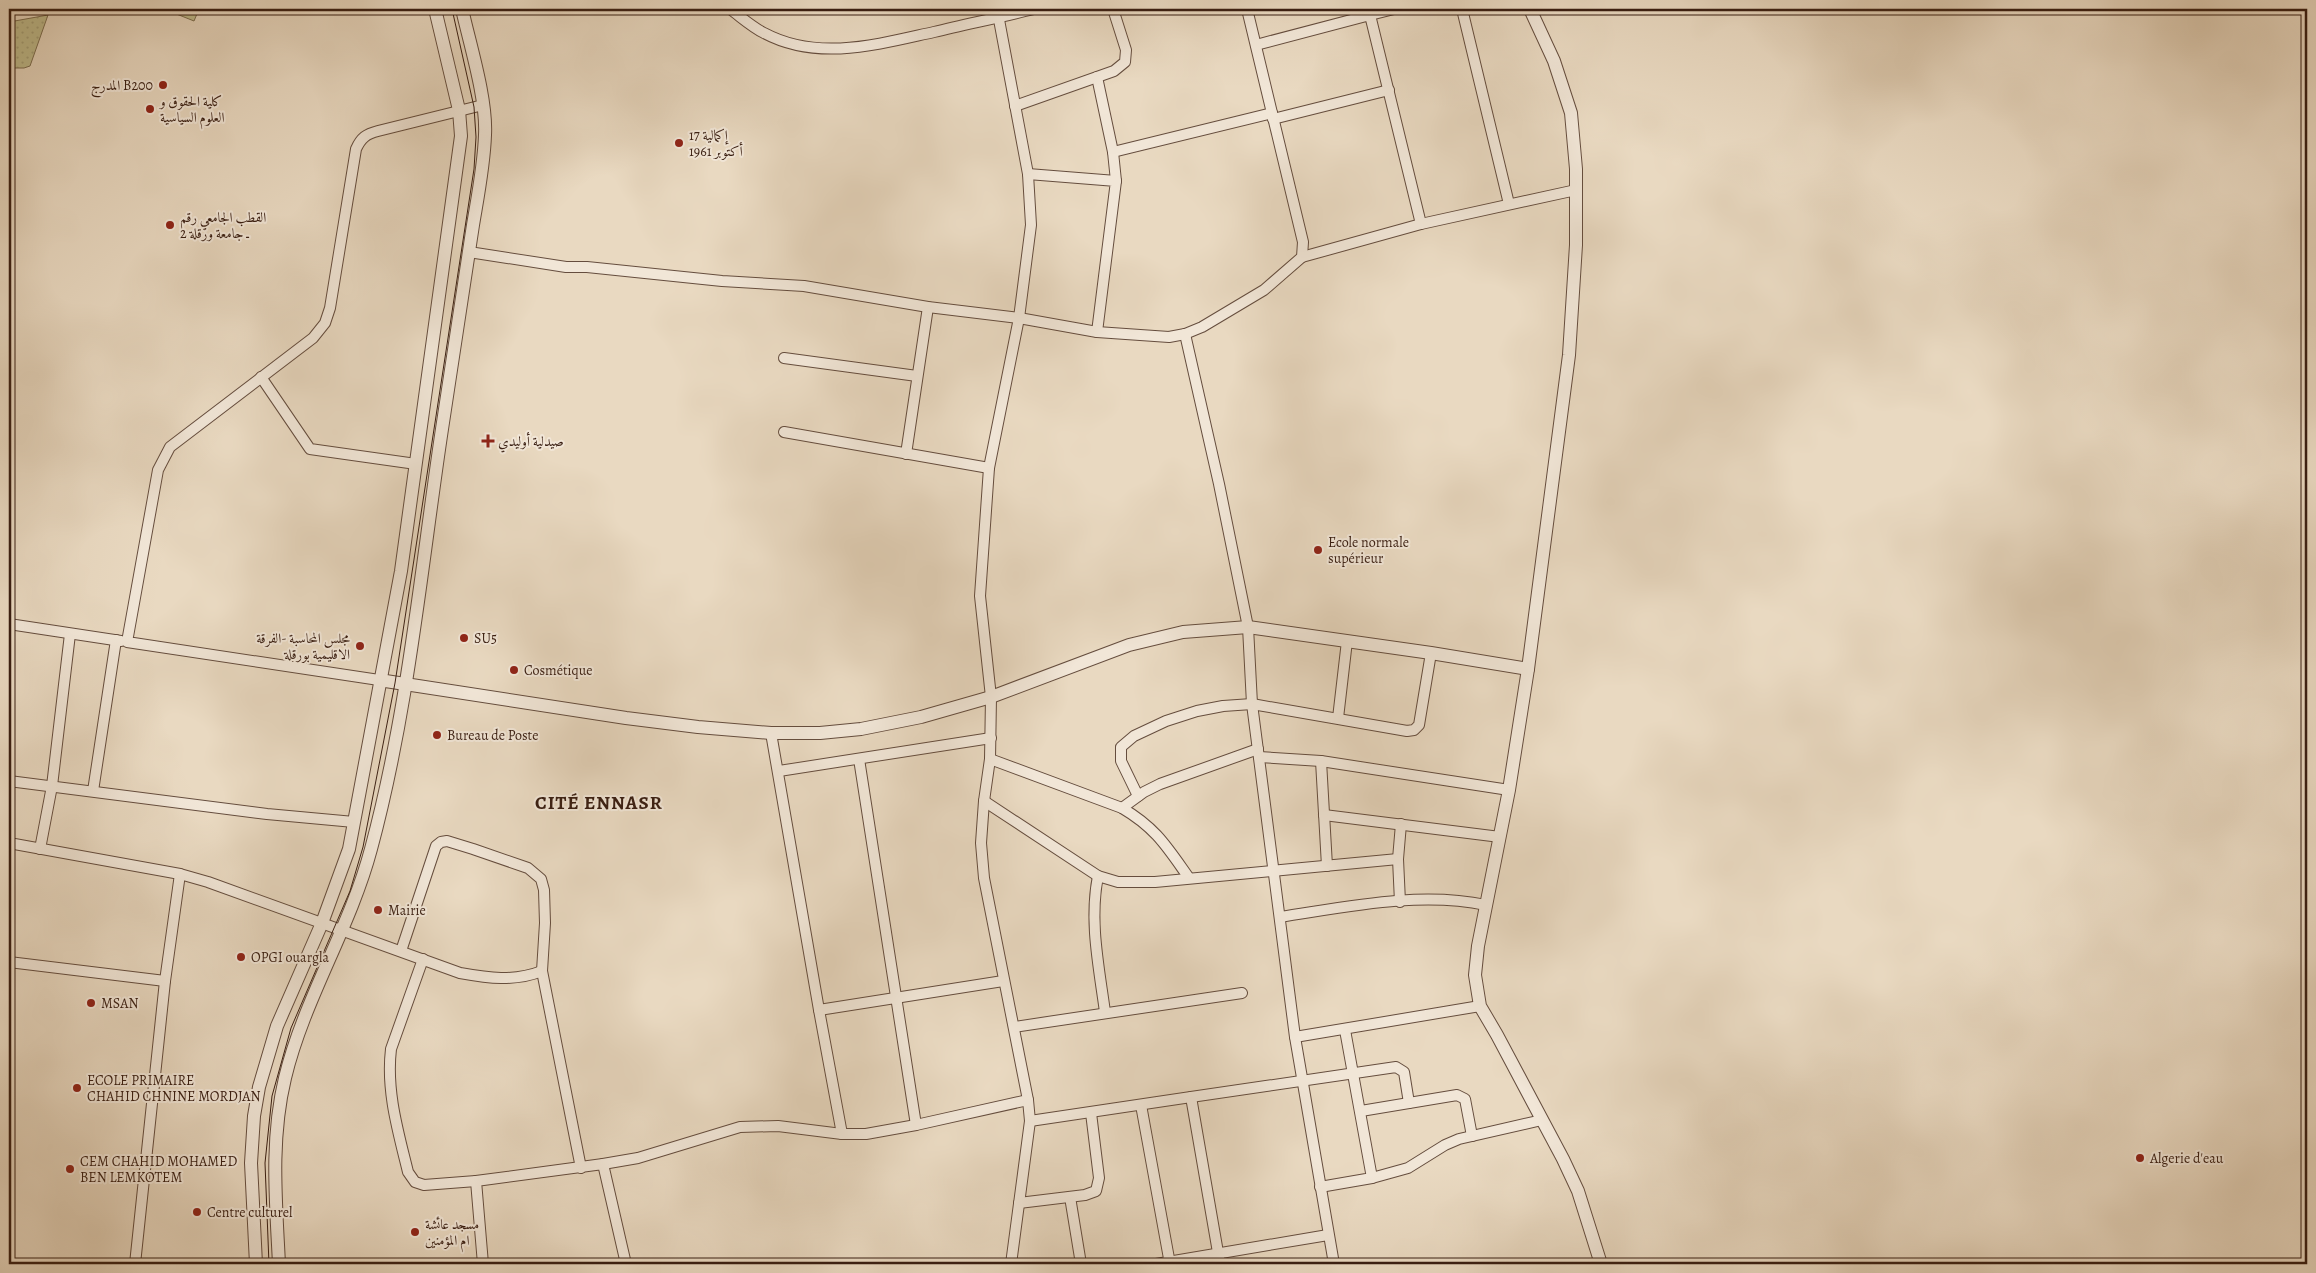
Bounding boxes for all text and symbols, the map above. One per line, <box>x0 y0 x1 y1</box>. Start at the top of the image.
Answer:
place label: المدرج B200 <box>91 76 153 98</box>
marker: المدرج B200 <box>157 79 169 91</box>
place label: كلية الحقوق و العلوم السياسية <box>158 92 224 130</box>
marker: كلية الحقوق و العلوم السياسية <box>144 103 156 115</box>
place label: إكمالية 17 أكتوبر 1961 <box>689 126 743 161</box>
marker: إكمالية 17 أكتوبر 1961 <box>673 137 685 149</box>
place label: القطب الجامعي رقم 2 ـ جامعة ورقلة <box>180 208 266 243</box>
marker: القطب الجامعي رقم 2 ـ جامعة ورقلة <box>164 219 176 231</box>
place label: صيدلية أوليدي <box>498 431 564 453</box>
marker: صيدلية أوليدي <box>482 435 494 447</box>
place label: Ecole normale supérieur <box>1328 533 1409 568</box>
marker: Ecole normale supérieur <box>1312 544 1324 556</box>
place label: مجلس المحاسبة -الفرقة الاقليمية بورقلة <box>256 629 351 664</box>
place label: SU5 <box>474 629 497 648</box>
marker: SU5 <box>458 632 470 644</box>
marker: مجلس المحاسبة -الفرقة الاقليمية بورقلة <box>354 640 366 652</box>
place label: Cosmétique <box>524 661 593 680</box>
marker: Cosmétique <box>508 664 520 676</box>
place label: Bureau de Poste <box>447 726 538 745</box>
marker: Bureau de Poste <box>431 729 443 741</box>
district label: CITÉ ENNASR <box>535 790 663 816</box>
place label: Mairie <box>388 901 426 920</box>
marker: Mairie <box>372 904 384 916</box>
place label: OPGI ouargla <box>251 948 329 967</box>
marker: OPGI ouargla <box>235 951 247 963</box>
place label: MSAN <box>101 994 139 1013</box>
marker: MSAN <box>85 997 97 1009</box>
place label: ECOLE PRIMAIRE CHAHID CHNINE MORDJAN <box>87 1071 261 1106</box>
marker: ECOLE PRIMAIRE CHAHID CHNINE MORDJAN <box>71 1082 83 1094</box>
place label: Algerie d'eau <box>2149 1149 2224 1168</box>
place label: CEM CHAHID MOHAMED BEN LEMKOTEM <box>80 1152 237 1187</box>
marker: Algerie d'eau <box>2134 1152 2146 1164</box>
marker: CEM CHAHID MOHAMED BEN LEMKOTEM <box>64 1163 76 1175</box>
place label: Centre culturel <box>207 1203 293 1222</box>
marker: Centre culturel <box>191 1206 203 1218</box>
place label: مسجد عائشة ام المؤمنين <box>425 1215 479 1253</box>
marker: مسجد عائشة ام المؤمنين <box>409 1226 421 1238</box>

